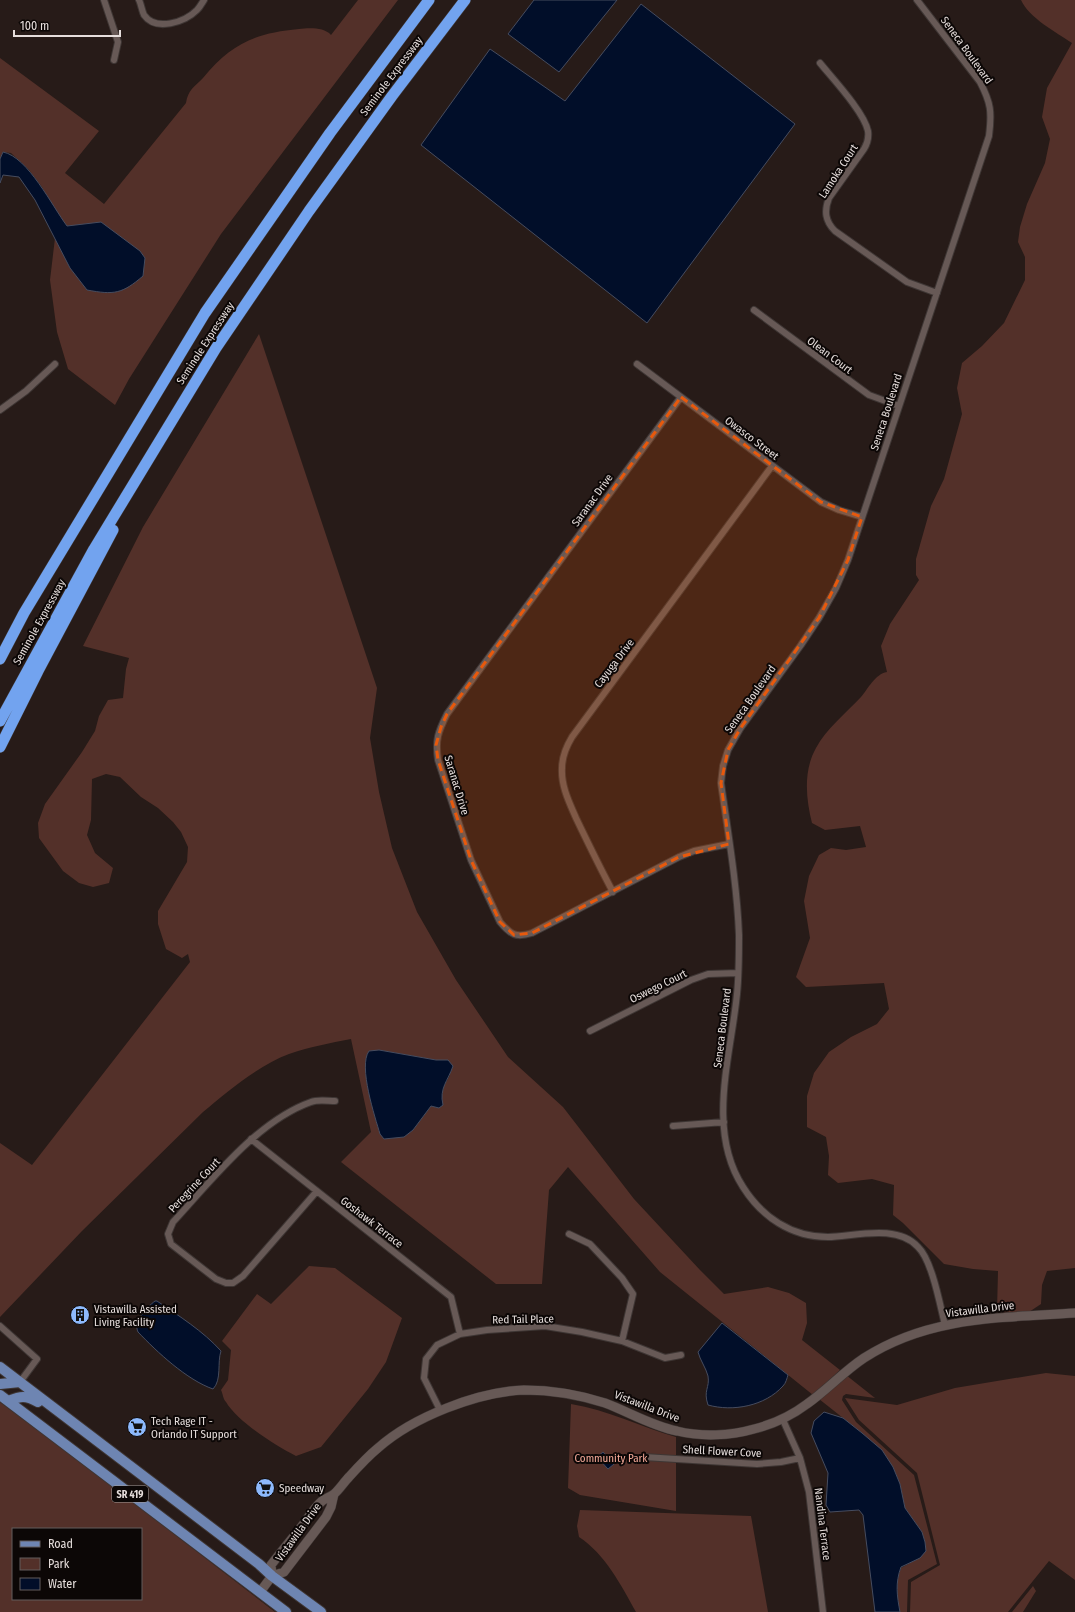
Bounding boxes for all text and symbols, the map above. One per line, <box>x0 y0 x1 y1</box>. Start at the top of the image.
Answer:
scale bar <box>14 12 120 38</box>
street label: Seneca Boulevard <box>938 14 995 86</box>
text: 100 m <box>20 19 49 33</box>
street label: Seminole Expressway <box>357 34 425 118</box>
street label: Lamoka Court <box>816 142 861 201</box>
street label: Seminole Expressway <box>174 299 237 387</box>
street label: Olean Court <box>805 334 855 377</box>
street label: Seneca Boulevard <box>868 372 905 452</box>
street label: Owasco Street <box>722 414 781 463</box>
street label: Saranac Drive <box>569 472 616 529</box>
street label: Seminole Expressway <box>11 577 68 667</box>
street label: Cayuga Drive <box>592 636 637 690</box>
street label: Seneca Boulevard <box>722 663 779 736</box>
street label: Saranac Drive <box>441 754 472 816</box>
street label: Oswego Court <box>628 967 689 1006</box>
street label: Seneca Boulevard <box>711 988 734 1069</box>
street label: Peregrine Court <box>166 1155 223 1215</box>
street label: Goshawk Terrace <box>338 1194 405 1251</box>
street label: Vistawilla Drive <box>945 1299 1015 1320</box>
place label: Vistawilla Assisted Living Facility <box>94 1303 177 1329</box>
building icon: Vistawilla Assisted Living Facility <box>69 1304 91 1326</box>
street label: Red Tail Place <box>492 1312 554 1327</box>
street label: Vistawilla Drive <box>612 1388 681 1425</box>
place label: Tech Rage IT - Orlando IT Support <box>151 1415 237 1441</box>
supermarket icon: Tech Rage IT - Orlando IT Support <box>126 1416 148 1438</box>
street label: Shell Flower Cove <box>682 1443 762 1460</box>
park label: Community Park <box>575 1452 648 1465</box>
supermarket icon: Speedway <box>254 1477 276 1499</box>
place label: Speedway <box>279 1482 324 1495</box>
road number: SR 419 <box>112 1486 148 1502</box>
street label: Nandina Terrace <box>812 1487 833 1561</box>
street label: Vistawilla Drive <box>273 1501 324 1564</box>
legend <box>12 1528 142 1600</box>
text: Road <box>48 1537 73 1551</box>
text: Park <box>48 1557 70 1571</box>
text: Water <box>48 1577 77 1591</box>

